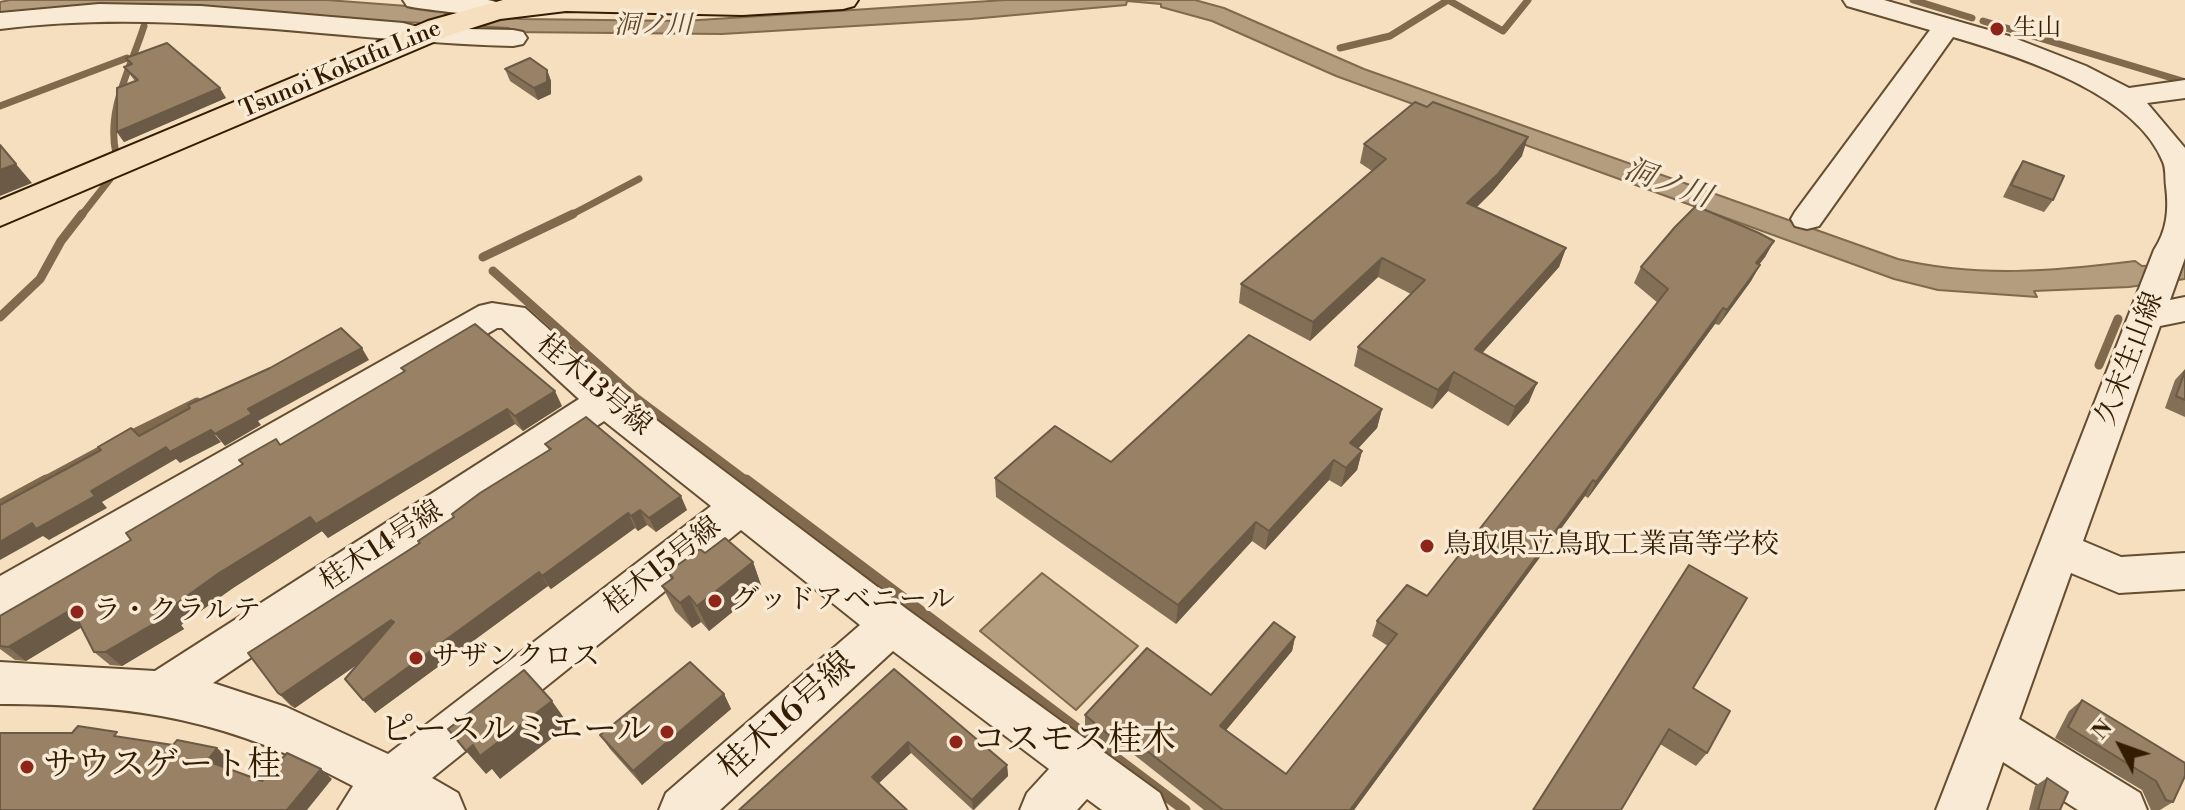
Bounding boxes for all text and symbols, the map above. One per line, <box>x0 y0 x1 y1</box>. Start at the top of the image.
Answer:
water label: 洞ノ川 <box>614 11 692 43</box>
street label: Tsunoi Kokufu Line <box>236 15 446 125</box>
place label: 生山 <box>2013 15 2061 43</box>
marker: 生山 <box>1988 20 2006 38</box>
water label: 洞ノ川 <box>1619 153 1715 217</box>
street label: 久末生山線 <box>2090 288 2172 430</box>
street label: 桂木13号線 <box>529 328 657 444</box>
street label: 桂木14号線 <box>314 495 450 599</box>
street label: 桂木15号線 <box>598 511 728 623</box>
place label: 鳥取県立鳥取工業高等学校 <box>1443 529 1779 563</box>
marker: 鳥取県立鳥取工業高等学校 <box>1418 537 1436 555</box>
place label: グッドアベニール <box>731 584 955 618</box>
marker: グッドアベニール <box>706 592 724 610</box>
place label: ラ・クラルテ <box>93 595 261 629</box>
marker: ラ・クラルテ <box>68 603 86 621</box>
place label: サザンクロス <box>432 641 600 675</box>
street label: 桂木16号線 <box>711 645 865 789</box>
marker: サザンクロス <box>407 649 425 667</box>
north arrow <box>2081 706 2161 786</box>
place label: ピースルミエール <box>380 712 651 752</box>
text: N <box>2087 715 2118 745</box>
place label: コスモス桂木 <box>972 722 1176 762</box>
marker: ピースルミエール <box>658 723 676 741</box>
marker: コスモス桂木 <box>947 733 965 751</box>
place label: サウスゲート桂 <box>43 747 281 787</box>
marker: サウスゲート桂 <box>18 758 36 776</box>

